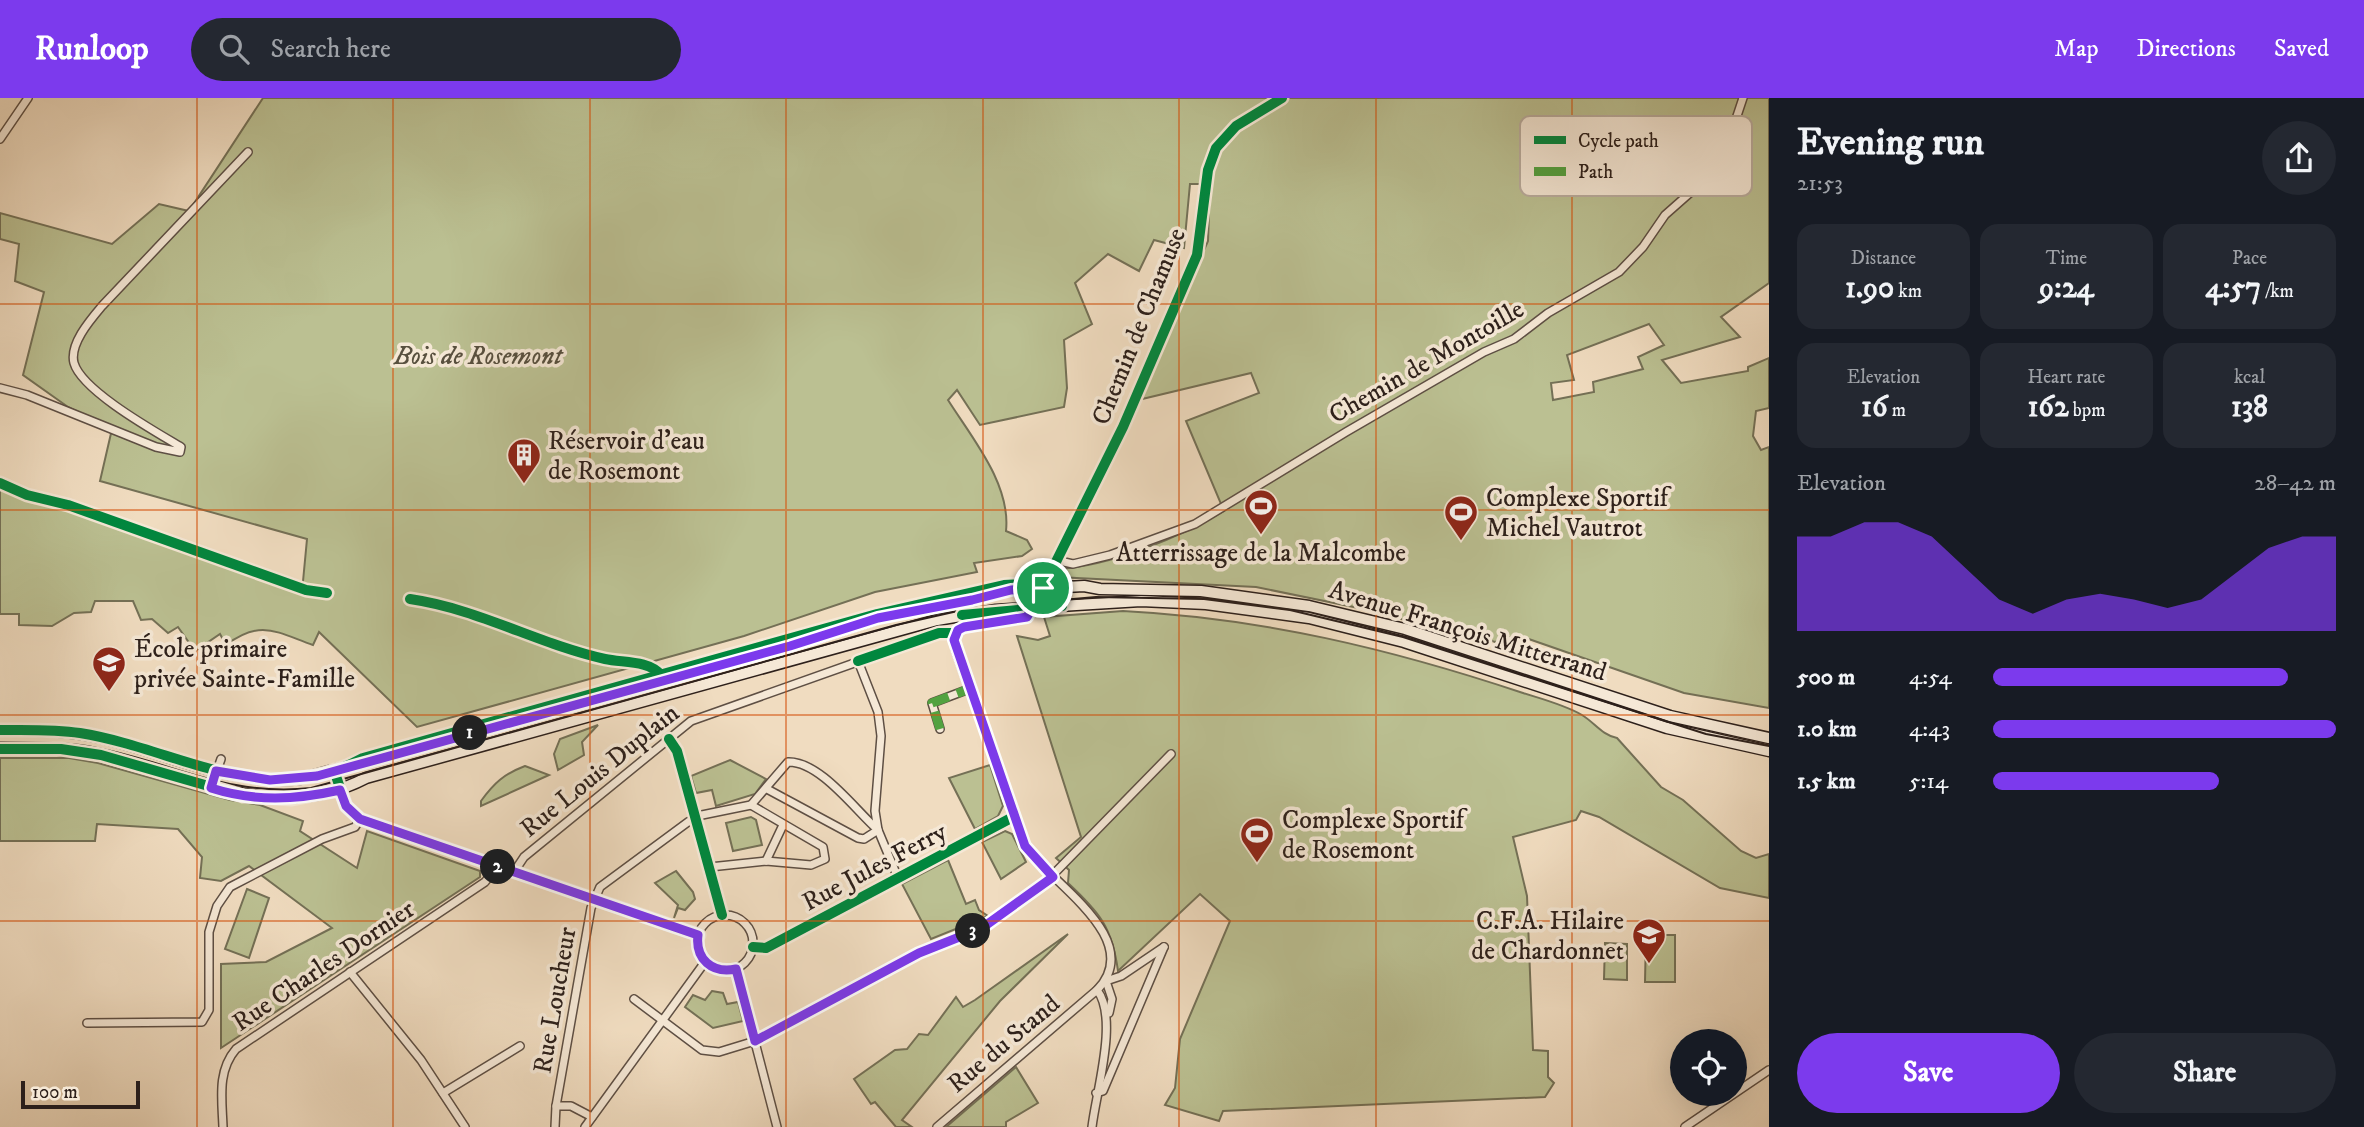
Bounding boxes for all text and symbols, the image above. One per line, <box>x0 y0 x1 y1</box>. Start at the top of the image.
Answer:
search box <box>191 18 681 81</box>
text: Runloop <box>35 29 149 70</box>
icon: search <box>215 30 253 68</box>
text: Search here <box>271 33 391 66</box>
text: Map <box>2054 34 2099 64</box>
text: Directions <box>2137 34 2236 64</box>
text: Saved <box>2274 34 2329 64</box>
legend <box>1520 116 1752 196</box>
text: Evening run <box>1797 119 1984 167</box>
button: share <box>2262 121 2336 195</box>
text: Cycle path <box>1578 130 1659 153</box>
text: Path <box>1578 161 1613 184</box>
text: 21:53 <box>1797 169 1843 198</box>
street label: Chemin de Chamuse <box>1085 223 1194 430</box>
text: Distance <box>1851 247 1916 270</box>
text: Time <box>2046 247 2087 270</box>
text: Pace <box>2232 247 2267 270</box>
text: 1.90 <box>1845 270 1894 307</box>
text: 9:24 <box>2039 270 2094 307</box>
text: 4:57 <box>2205 270 2261 307</box>
text: km <box>1894 280 1922 303</box>
text: /km <box>2261 280 2294 303</box>
street label: Chemin de Montoille <box>1323 293 1530 432</box>
park label: Bois de Rosemont <box>393 340 564 373</box>
text: Elevation <box>1847 366 1920 389</box>
text: Heart rate <box>2028 366 2105 389</box>
text: kcal <box>2234 366 2265 389</box>
text: 16 <box>1861 389 1888 426</box>
text: 162 <box>2027 389 2069 426</box>
text: 138 <box>2231 389 2268 426</box>
text: m <box>1888 399 1906 422</box>
text: bpm <box>2069 399 2106 422</box>
place label: Réservoir d'eau de Rosemont <box>548 425 705 488</box>
building icon: Réservoir d'eau de Rosemont <box>505 436 543 485</box>
text: Elevation <box>1797 469 1886 498</box>
text: 28–42 m <box>2254 469 2336 498</box>
place label: Complexe Sportif Michel Vautrot <box>1486 482 1672 545</box>
sports icon: Atterrissage de la Malcombe <box>1242 487 1280 536</box>
sports icon: Complexe Sportif Michel Vautrot <box>1442 493 1480 542</box>
place label: Atterrissage de la Malcombe <box>1116 537 1406 570</box>
pin <box>1013 558 1073 618</box>
icon: arrive <box>1024 569 1062 607</box>
street label: Avenue François Mitterrand <box>1325 573 1611 689</box>
place label: École primaire privée Sainte-Famille <box>133 633 355 696</box>
school or university icon: École primaire privée Sainte-Famille <box>90 644 128 693</box>
text: 500 m <box>1797 663 1855 692</box>
text: 4:54 <box>1909 663 1952 692</box>
street label: Rue Louis Duplain <box>514 697 686 845</box>
text: 1.0 km <box>1797 715 1857 744</box>
text: 4:43 <box>1909 715 1950 744</box>
pin: 1 <box>452 716 488 750</box>
text: 1 <box>466 721 473 744</box>
text: 1.5 km <box>1797 767 1856 796</box>
text: 5:14 <box>1909 767 1948 796</box>
place label: Complexe Sportif de Rosemont <box>1282 804 1468 867</box>
street label: Rue Jules Ferry <box>797 815 953 919</box>
sports icon: Complexe Sportif de Rosemont <box>1238 815 1276 864</box>
pin: 2 <box>480 850 516 884</box>
text: 2 <box>493 855 502 878</box>
street label: Rue Charles Dornier <box>226 893 422 1039</box>
place label: C.F.A. Hilaire de Chardonnet <box>1471 905 1624 968</box>
pin: 3 <box>956 914 990 948</box>
school or university icon: C.F.A. Hilaire de Chardonnet <box>1630 916 1668 965</box>
text: 3 <box>969 919 976 942</box>
street label: Rue Loucheur <box>526 924 585 1076</box>
street label: Rue du Stand <box>941 988 1067 1101</box>
map controls <box>1670 1029 1747 1106</box>
button: locate <box>1670 1029 1747 1106</box>
button: Save <box>1797 1033 2060 1113</box>
button: Share <box>2074 1033 2336 1113</box>
scale bar <box>21 1078 140 1110</box>
text: 100 m <box>32 1081 78 1104</box>

